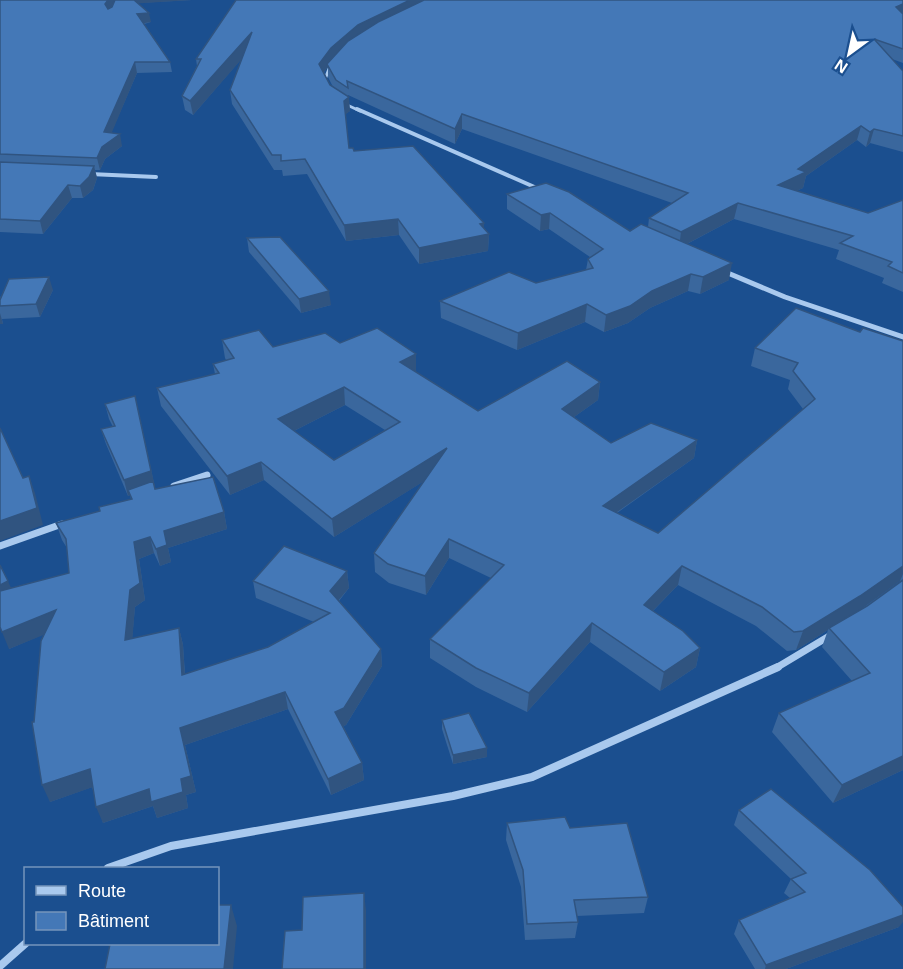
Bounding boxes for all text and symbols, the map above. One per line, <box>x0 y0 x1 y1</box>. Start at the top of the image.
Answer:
north arrow <box>819 24 879 84</box>
text: N <box>832 56 851 76</box>
legend <box>24 867 219 945</box>
text: Route <box>78 881 126 901</box>
text: Bâtiment <box>78 911 149 931</box>

